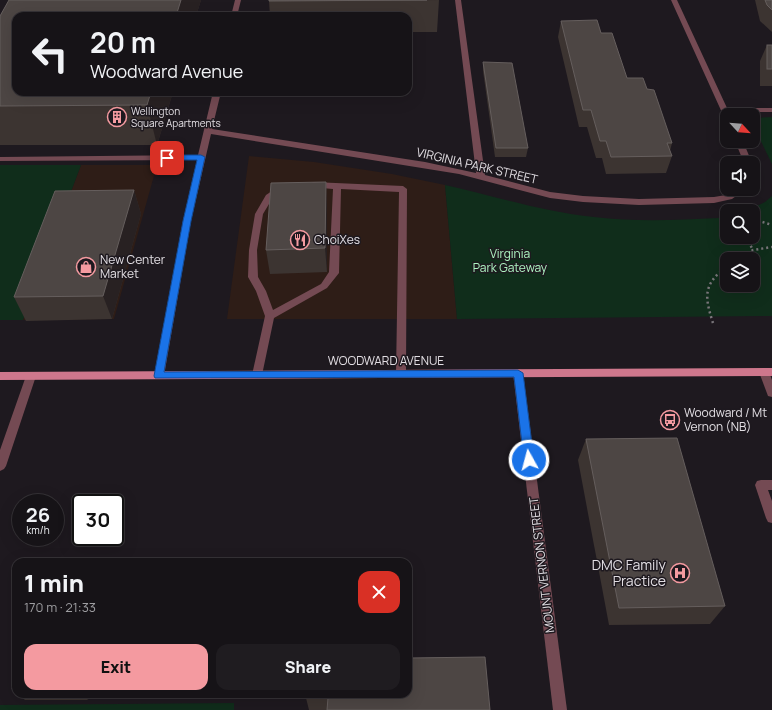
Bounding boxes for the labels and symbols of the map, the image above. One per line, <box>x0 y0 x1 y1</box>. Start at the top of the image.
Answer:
place label: Wellington Square Apartments <box>131 104 221 130</box>
building icon: Wellington Square Apartments <box>106 106 128 128</box>
north arrow <box>720 108 760 148</box>
pin <box>150 141 184 175</box>
street label: VIRGINIA PARK STREET <box>415 143 540 188</box>
restaurant icon: ChoiXes <box>289 229 311 251</box>
place label: ChoiXes <box>314 231 360 248</box>
park label: Virginia Park Gateway <box>473 245 548 276</box>
place label: New Center Market <box>100 251 166 282</box>
shop icon: New Center Market <box>75 256 97 278</box>
street label: WOODWARD AVENUE <box>328 352 444 369</box>
place label: Woodward / Mt Vernon (NB) <box>684 404 767 435</box>
bus stop icon: Woodward / Mt Vernon (NB) <box>659 409 681 431</box>
position arrow <box>508 439 550 481</box>
speed limit sign: 30 <box>72 494 124 546</box>
street label: MOUNT VERNON STREET <box>525 495 558 634</box>
place label: DMC Family Practice <box>592 555 667 590</box>
hospital icon: DMC Family Practice <box>669 562 691 584</box>

